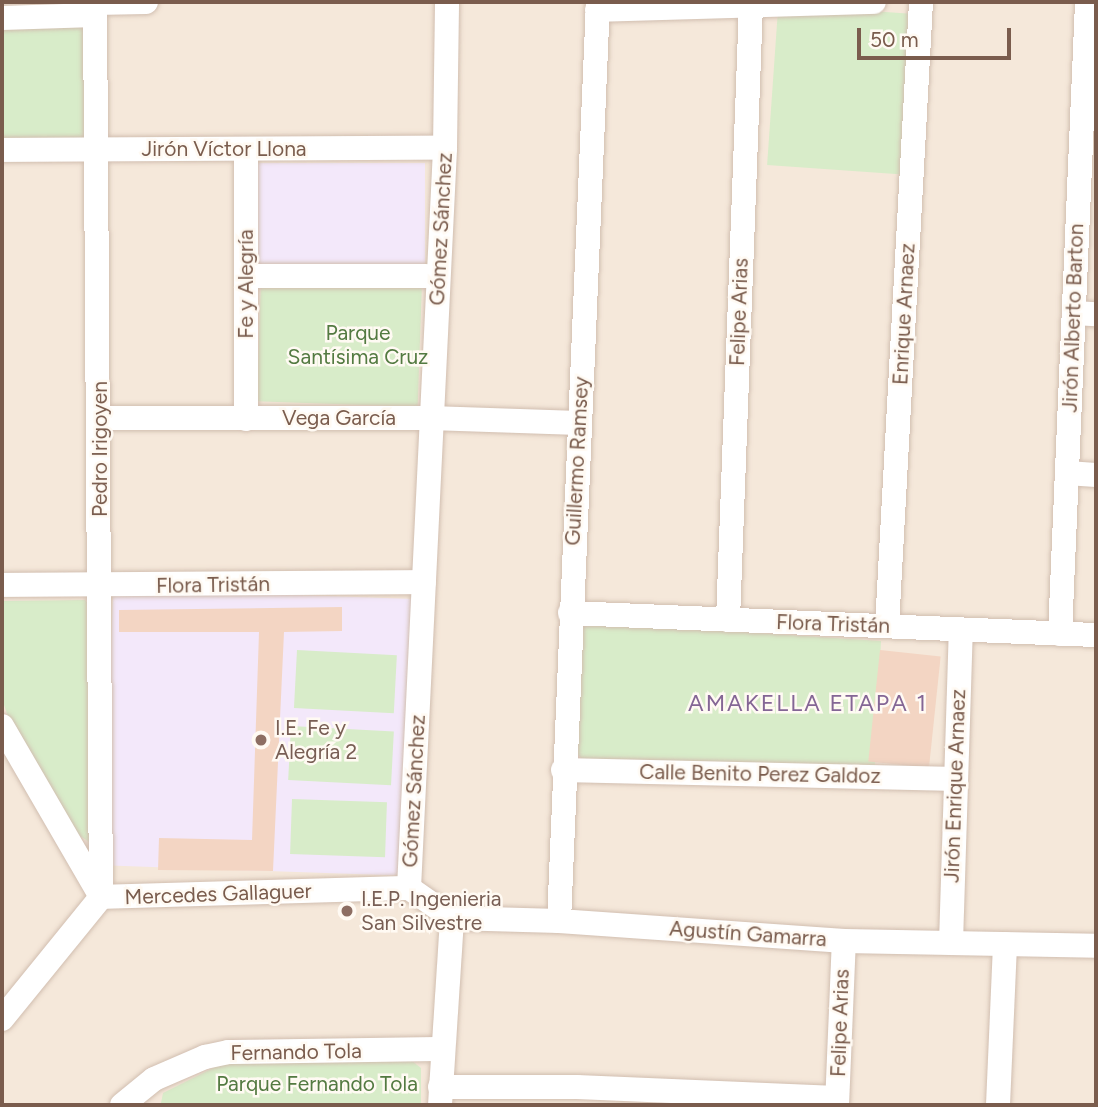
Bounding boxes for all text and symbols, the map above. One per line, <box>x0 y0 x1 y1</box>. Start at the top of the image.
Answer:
scale bar <box>860 14 1014 58</box>
text: 50 m <box>870 27 919 52</box>
street label: Jirón Víctor Llona <box>141 136 307 162</box>
street label: Gómez Sánchez <box>424 152 458 306</box>
street label: Jirón Alberto Barton <box>1057 223 1089 413</box>
street label: Fe y Alegría <box>233 229 259 339</box>
street label: Enrique Arnaez <box>888 242 920 386</box>
street label: Felipe Arias <box>725 258 753 366</box>
park label: Parque Santísima Cruz <box>288 320 428 370</box>
street label: Guillermo Ramsey <box>560 376 594 546</box>
street label: Pedro Irigoyen <box>87 381 113 517</box>
street label: Vega García <box>282 405 396 431</box>
street label: Flora Tristán <box>156 571 270 599</box>
street label: Flora Tristán <box>776 609 890 639</box>
district label: AMAKELLA ETAPA 1 <box>690 689 926 717</box>
street label: Jirón Enrique Arnaez <box>939 689 971 883</box>
street label: Gómez Sánchez <box>397 714 431 868</box>
place label: I.E. Fe y Alegría 2 <box>275 715 357 765</box>
marker: I.E. Fe y Alegría 2 <box>253 732 269 748</box>
street label: Calle Benito Perez Galdoz <box>639 759 881 789</box>
street label: Mercedes Gallaguer <box>124 878 312 910</box>
place label: I.E.P. Ingenieria San Silvestre <box>361 886 502 936</box>
marker: I.E.P. Ingenieria San Silvestre <box>339 903 355 919</box>
street label: Agustín Gamarra <box>668 916 828 952</box>
street label: Felipe Arias <box>826 969 854 1077</box>
street label: Fernando Tola <box>230 1038 362 1066</box>
park label: Parque Fernando Tola <box>216 1071 418 1097</box>

